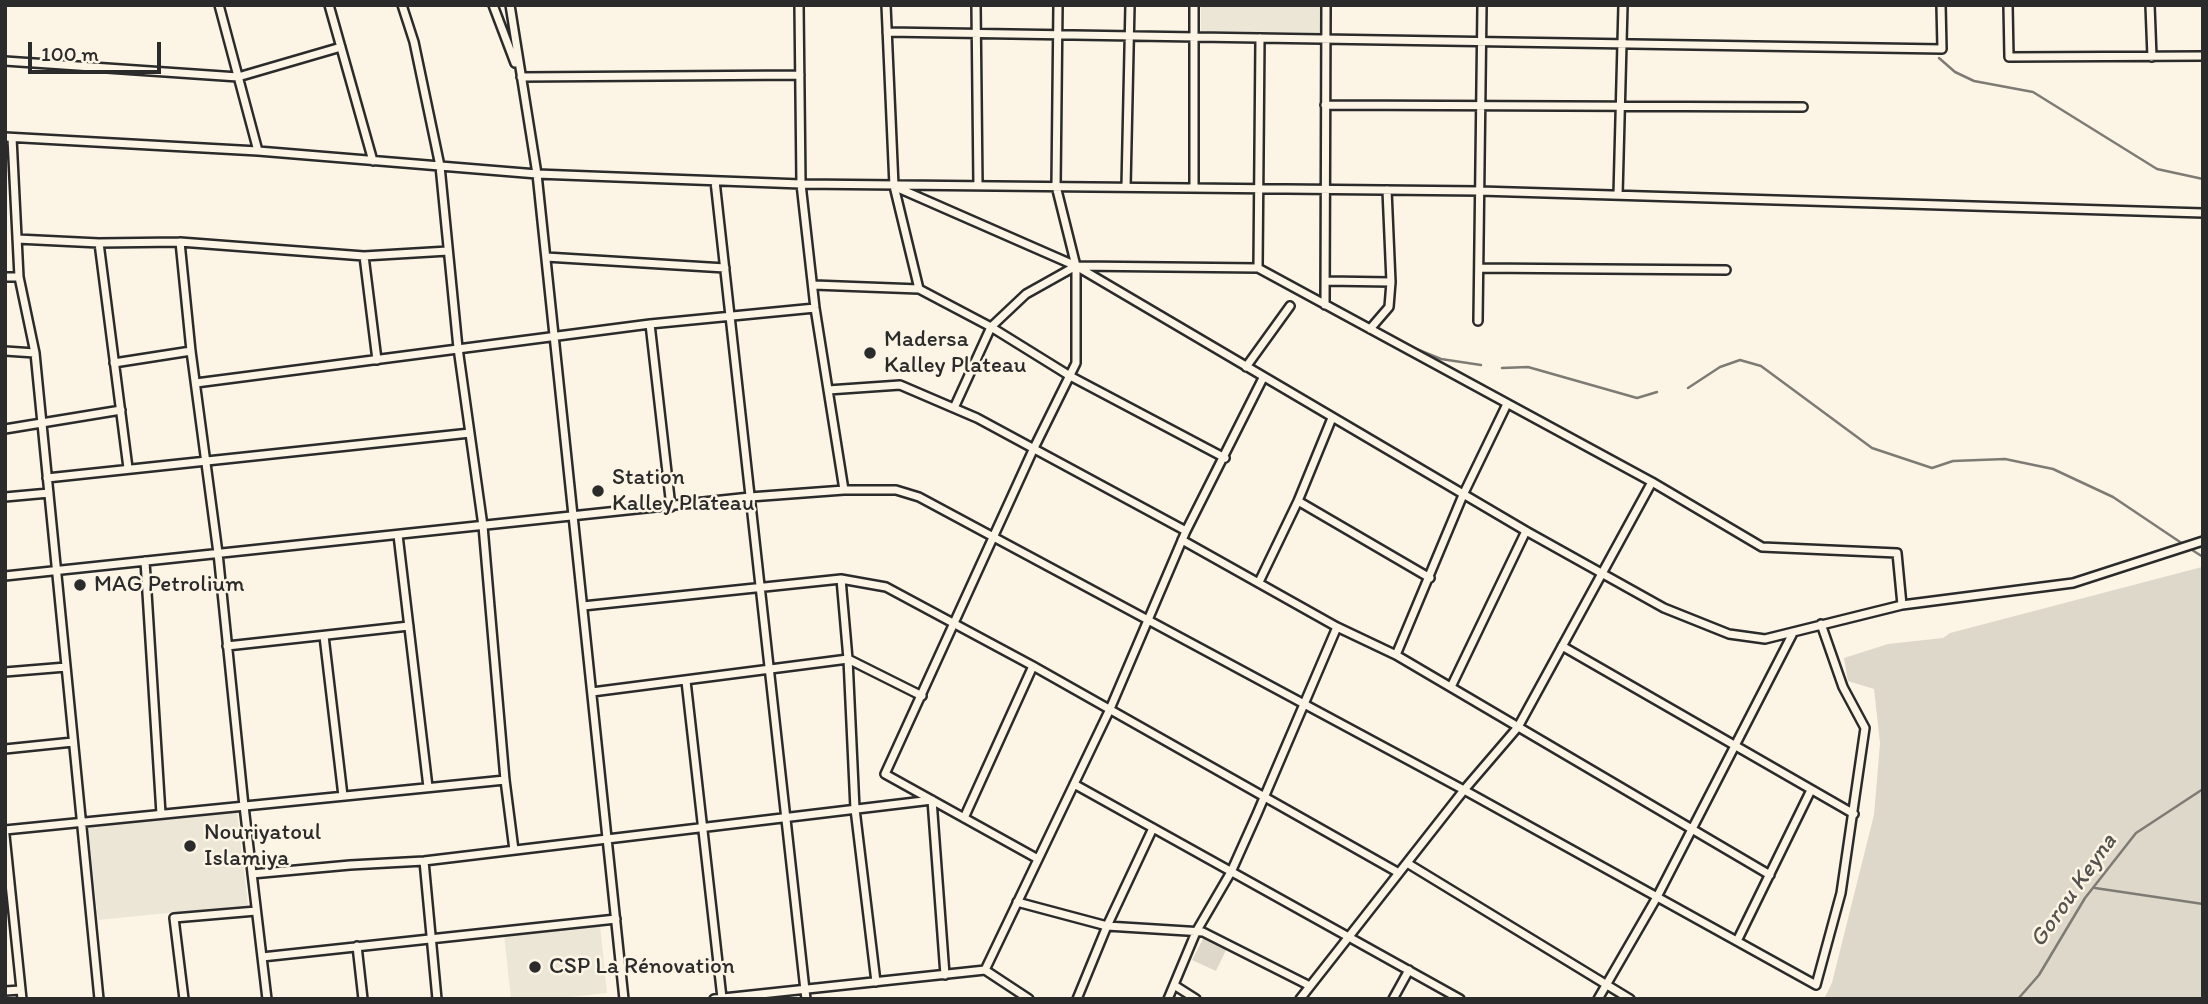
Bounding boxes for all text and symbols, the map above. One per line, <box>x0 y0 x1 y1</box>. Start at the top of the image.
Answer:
scale bar <box>32 28 164 72</box>
text: 100 m <box>41 41 99 66</box>
place label: Madersa Kalley Plateau <box>884 326 1026 380</box>
marker: Madersa Kalley Plateau <box>862 345 878 361</box>
place label: Station Kalley Plateau <box>612 464 754 518</box>
marker: Station Kalley Plateau <box>590 483 606 499</box>
place label: MAG Petrolium <box>94 571 245 599</box>
marker: MAG Petrolium <box>72 577 88 593</box>
place label: Nouriyatoul Islamiya <box>204 819 321 873</box>
water label: Gorou Keyna <box>2024 829 2124 953</box>
marker: Nouriyatoul Islamiya <box>182 838 198 854</box>
place label: CSP La Rénovation <box>549 953 735 981</box>
marker: CSP La Rénovation <box>527 959 543 975</box>

